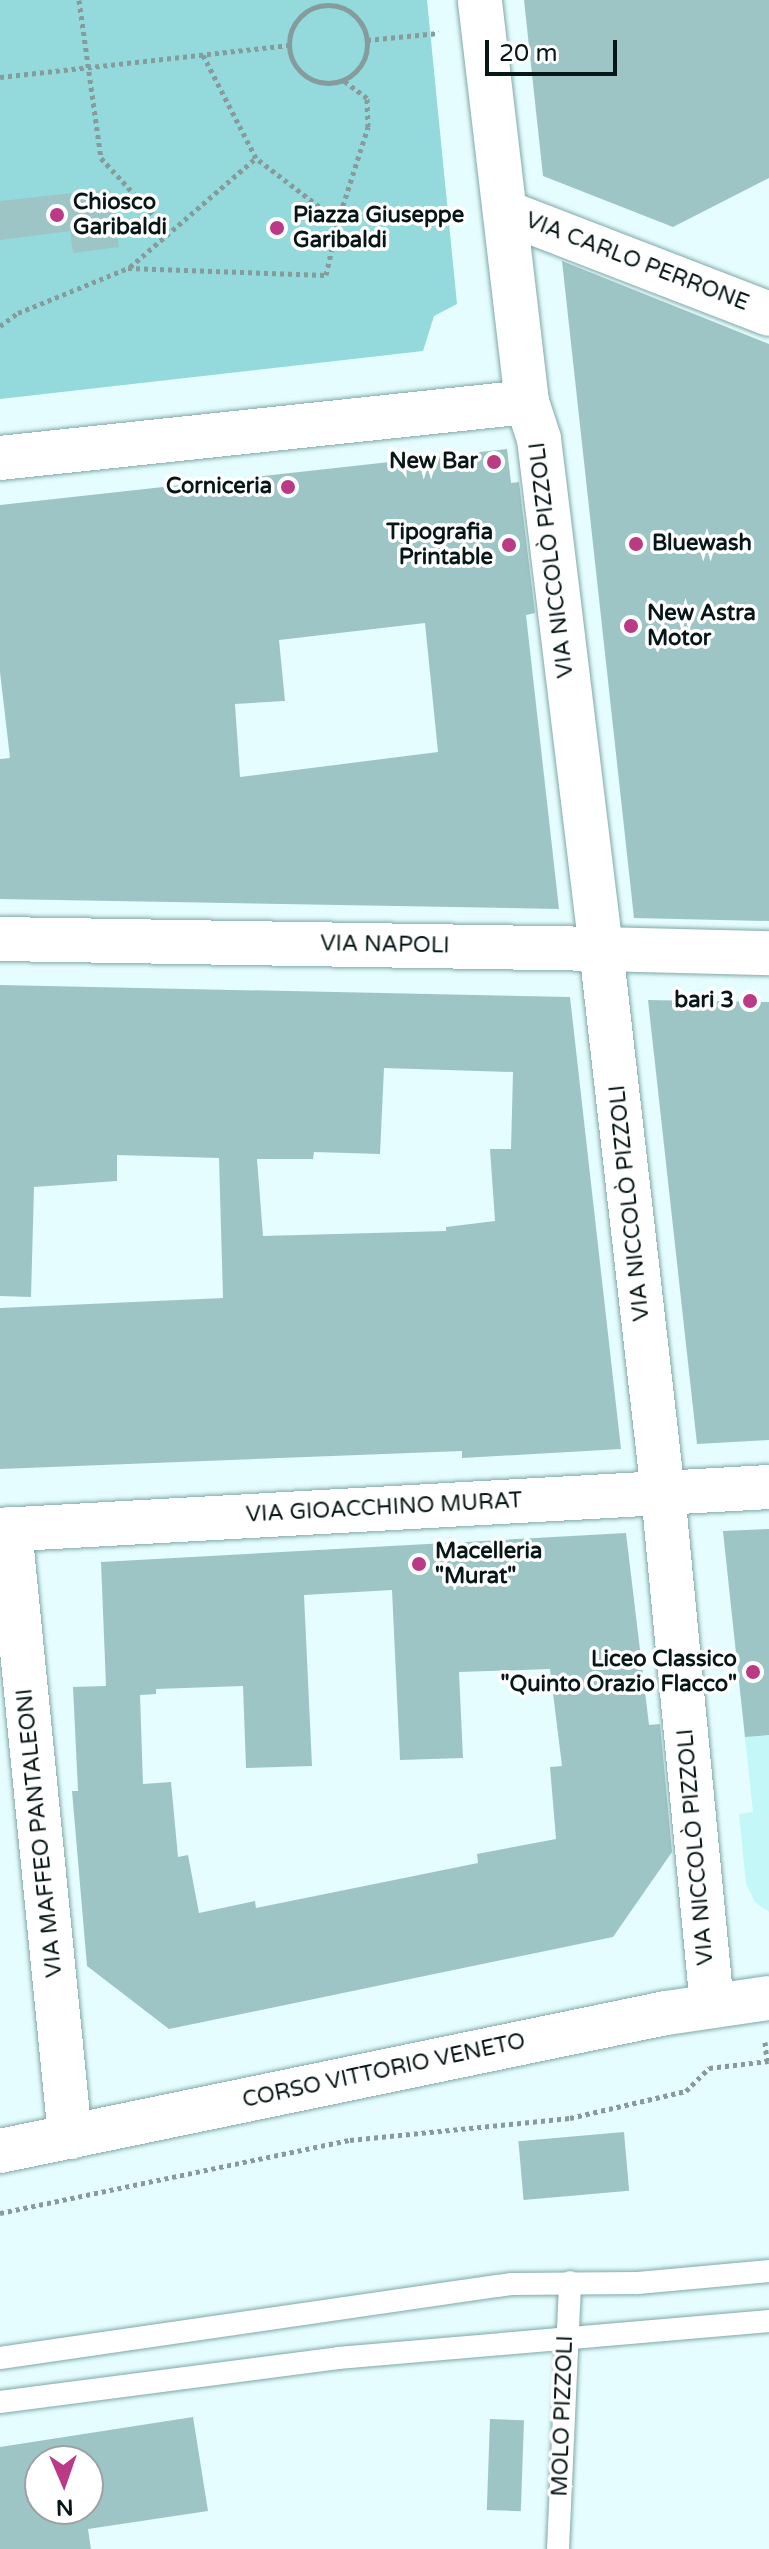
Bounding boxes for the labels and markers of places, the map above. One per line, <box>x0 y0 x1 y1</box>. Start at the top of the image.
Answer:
place label: Chiosco Garibaldi <box>73 189 167 240</box>
place label: Piazza Giuseppe Garibaldi <box>293 202 464 254</box>
marker: Chiosco Garibaldi <box>48 206 66 224</box>
marker: Piazza Giuseppe Garibaldi <box>268 219 286 237</box>
place label: New Bar <box>389 449 478 475</box>
marker: New Bar <box>485 453 503 471</box>
place label: Corniceria <box>166 474 272 500</box>
marker: Corniceria <box>279 478 297 496</box>
place label: Tipografia Printable <box>386 519 493 570</box>
place label: Bluewash <box>652 531 752 557</box>
marker: Bluewash <box>627 535 645 553</box>
marker: Tipografia Printable <box>500 536 518 554</box>
place label: New Astra Motor <box>647 600 756 652</box>
marker: New Astra Motor <box>622 617 640 635</box>
place label: bari 3 <box>674 988 734 1014</box>
marker: bari 3 <box>741 992 759 1010</box>
place label: Macelleria "Murat" <box>435 1538 542 1590</box>
marker: Macelleria "Murat" <box>410 1555 428 1573</box>
place label: Liceo Classico "Quinto Orazio Flacco" <box>500 1646 737 1698</box>
marker: Liceo Classico "Quinto Orazio Flacco" <box>744 1663 762 1681</box>

